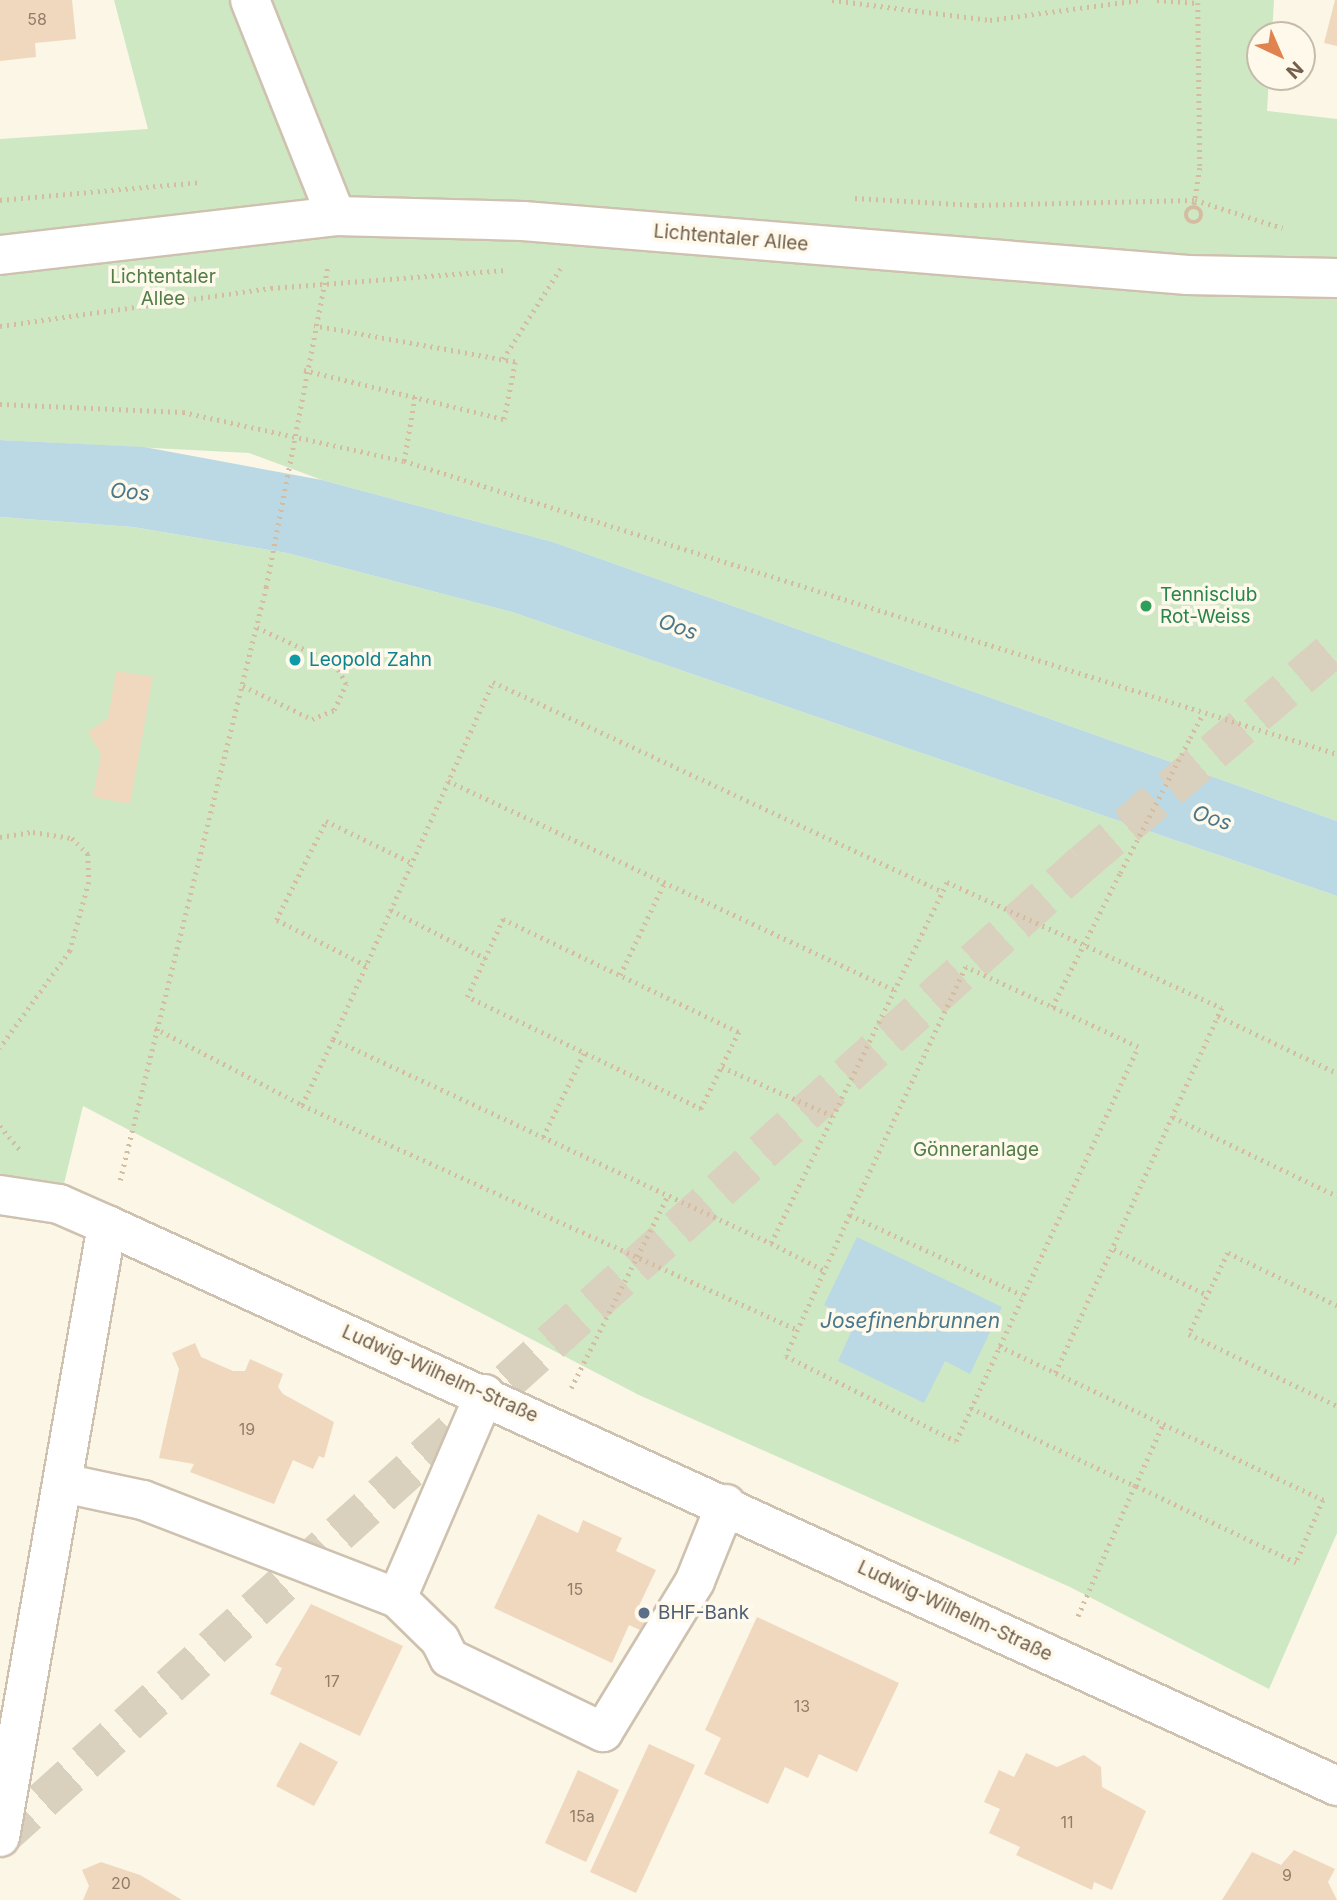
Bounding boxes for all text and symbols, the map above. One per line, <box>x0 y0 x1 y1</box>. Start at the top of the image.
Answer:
house number: 58 <box>27 9 47 29</box>
north arrow <box>1246 21 1316 91</box>
text: N <box>1281 57 1308 83</box>
street label: Lichtentaler Allee <box>653 220 809 256</box>
park label: Lichtentaler Allee <box>110 266 216 310</box>
water label: Oos <box>109 478 151 506</box>
place label: Tennisclub Rot-Weiss <box>1160 584 1257 628</box>
marker: Tennisclub Rot-Weiss <box>1138 598 1154 614</box>
water label: Oos <box>655 609 701 645</box>
place label: Leopold Zahn <box>309 649 432 671</box>
marker: Leopold Zahn <box>287 652 303 668</box>
water label: Oos <box>1189 800 1235 836</box>
park label: Gönneranlage <box>913 1139 1039 1161</box>
water label: Josefinenbrunnen <box>820 1308 1000 1334</box>
street label: Ludwig-Wilhelm-Straße <box>338 1320 542 1428</box>
house number: 19 <box>239 1419 255 1439</box>
street label: Ludwig-Wilhelm-Straße <box>854 1556 1056 1666</box>
house number: 15 <box>567 1579 583 1599</box>
place label: BHF-Bank <box>658 1602 749 1624</box>
marker: BHF-Bank <box>636 1605 652 1621</box>
house number: 17 <box>324 1671 340 1691</box>
house number: 13 <box>794 1696 810 1716</box>
house number: 15a <box>569 1806 595 1826</box>
house number: 11 <box>1060 1812 1074 1832</box>
house number: 9 <box>1282 1865 1292 1885</box>
house number: 20 <box>111 1873 131 1893</box>

